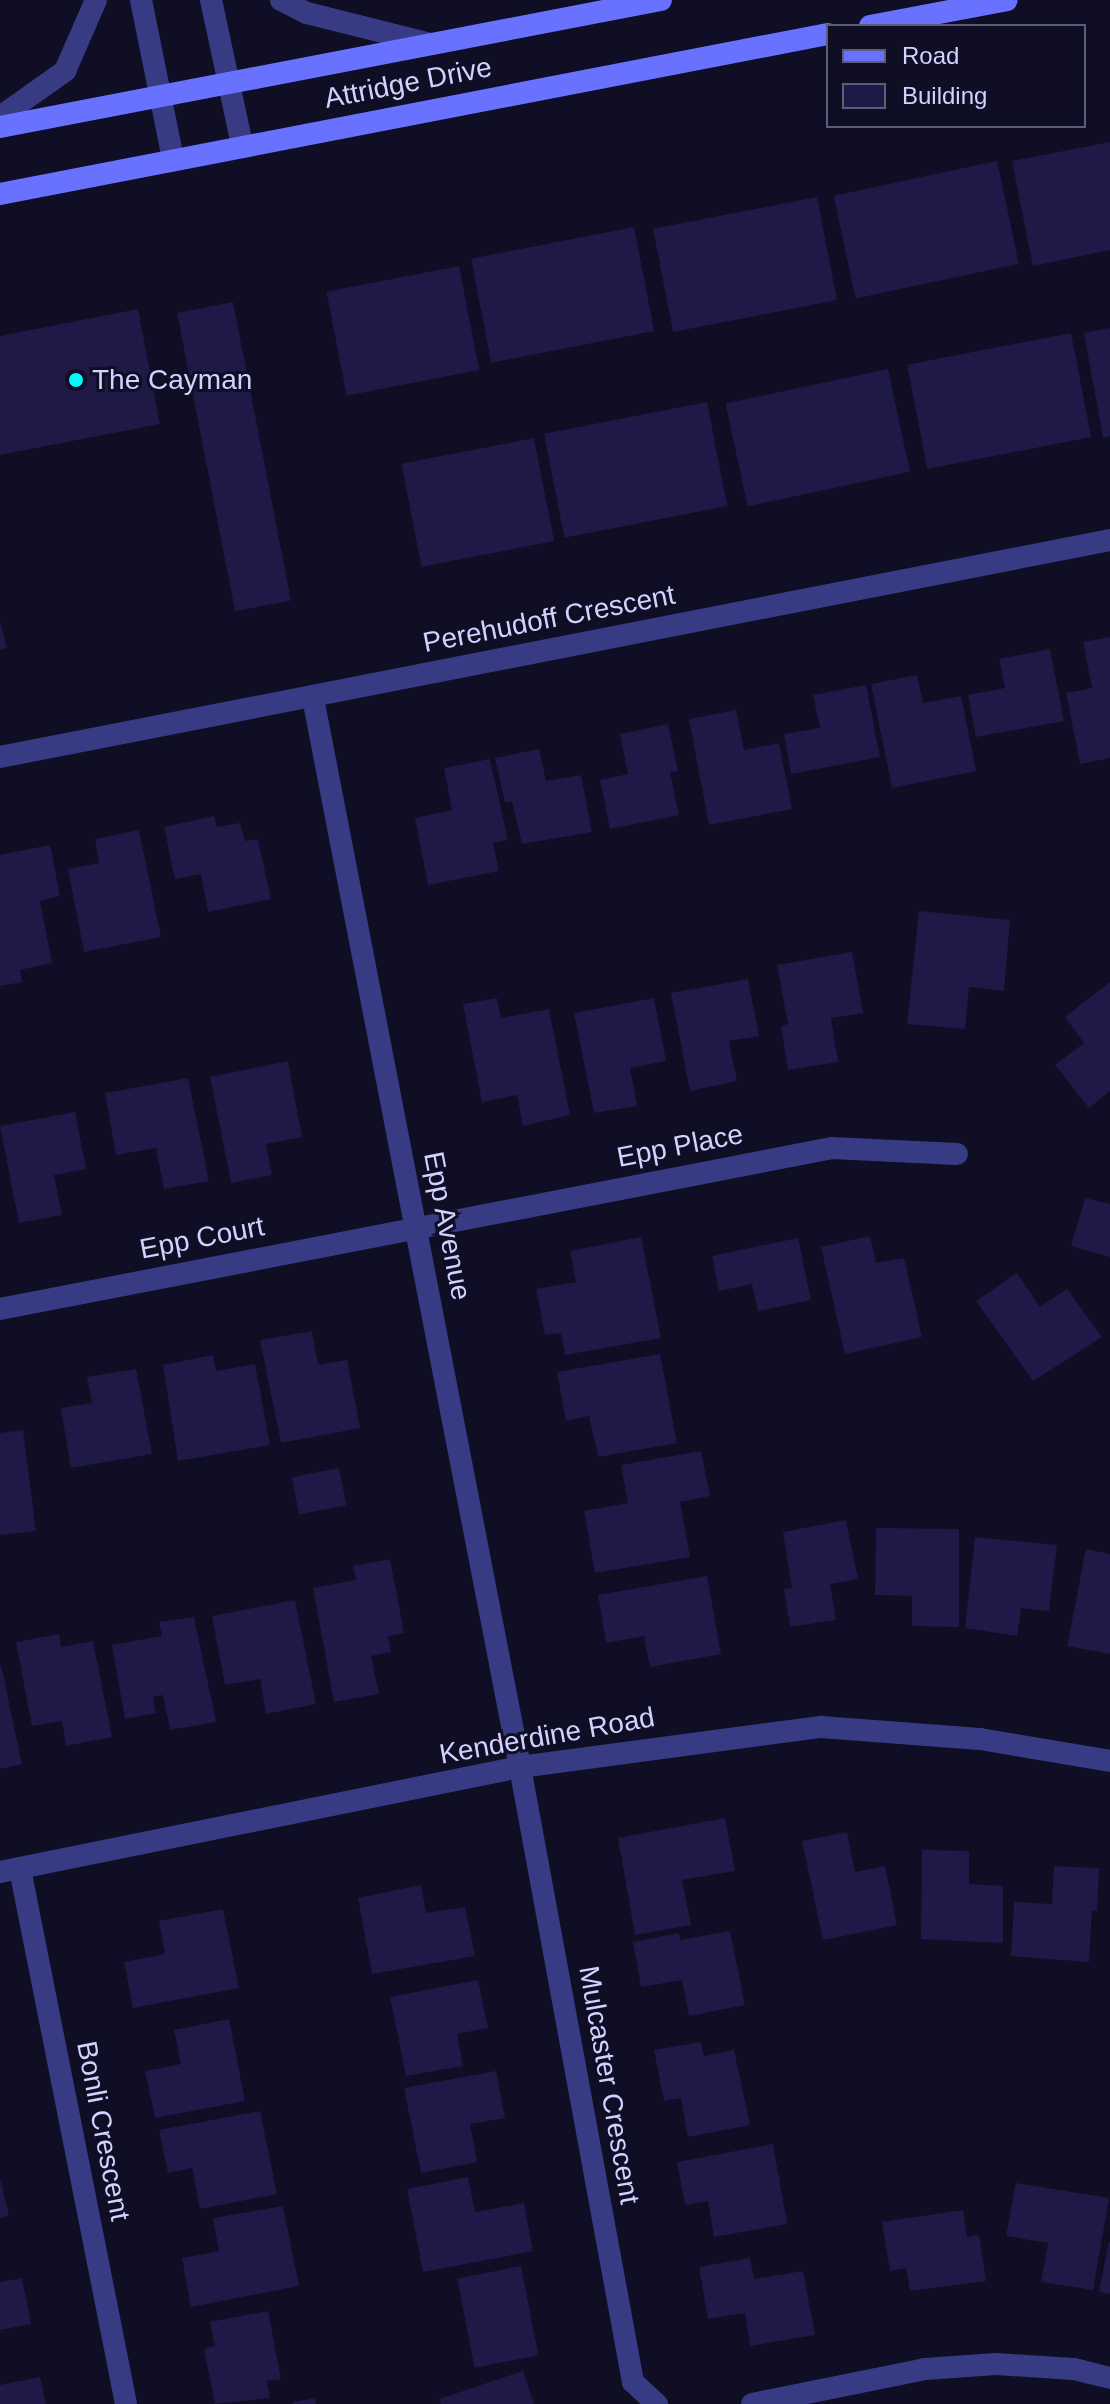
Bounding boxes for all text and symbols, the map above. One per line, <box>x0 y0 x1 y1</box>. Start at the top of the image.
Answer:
legend <box>826 24 1086 128</box>
text: Road <box>902 42 959 69</box>
street label: Attridge Drive <box>322 50 494 116</box>
text: Building <box>902 82 987 109</box>
place label: The Cayman <box>92 363 252 397</box>
marker: The Cayman <box>67 371 85 389</box>
street label: Perehudoff Crescent <box>420 578 678 660</box>
street label: Epp Place <box>614 1117 746 1175</box>
street label: Epp Avenue <box>416 1148 478 1304</box>
street label: Epp Court <box>137 1209 267 1267</box>
street label: Kenderdine Road <box>437 1701 657 1771</box>
street label: Mulcaster Crescent <box>572 1963 646 2207</box>
street label: Bonli Crescent <box>69 2038 137 2224</box>

